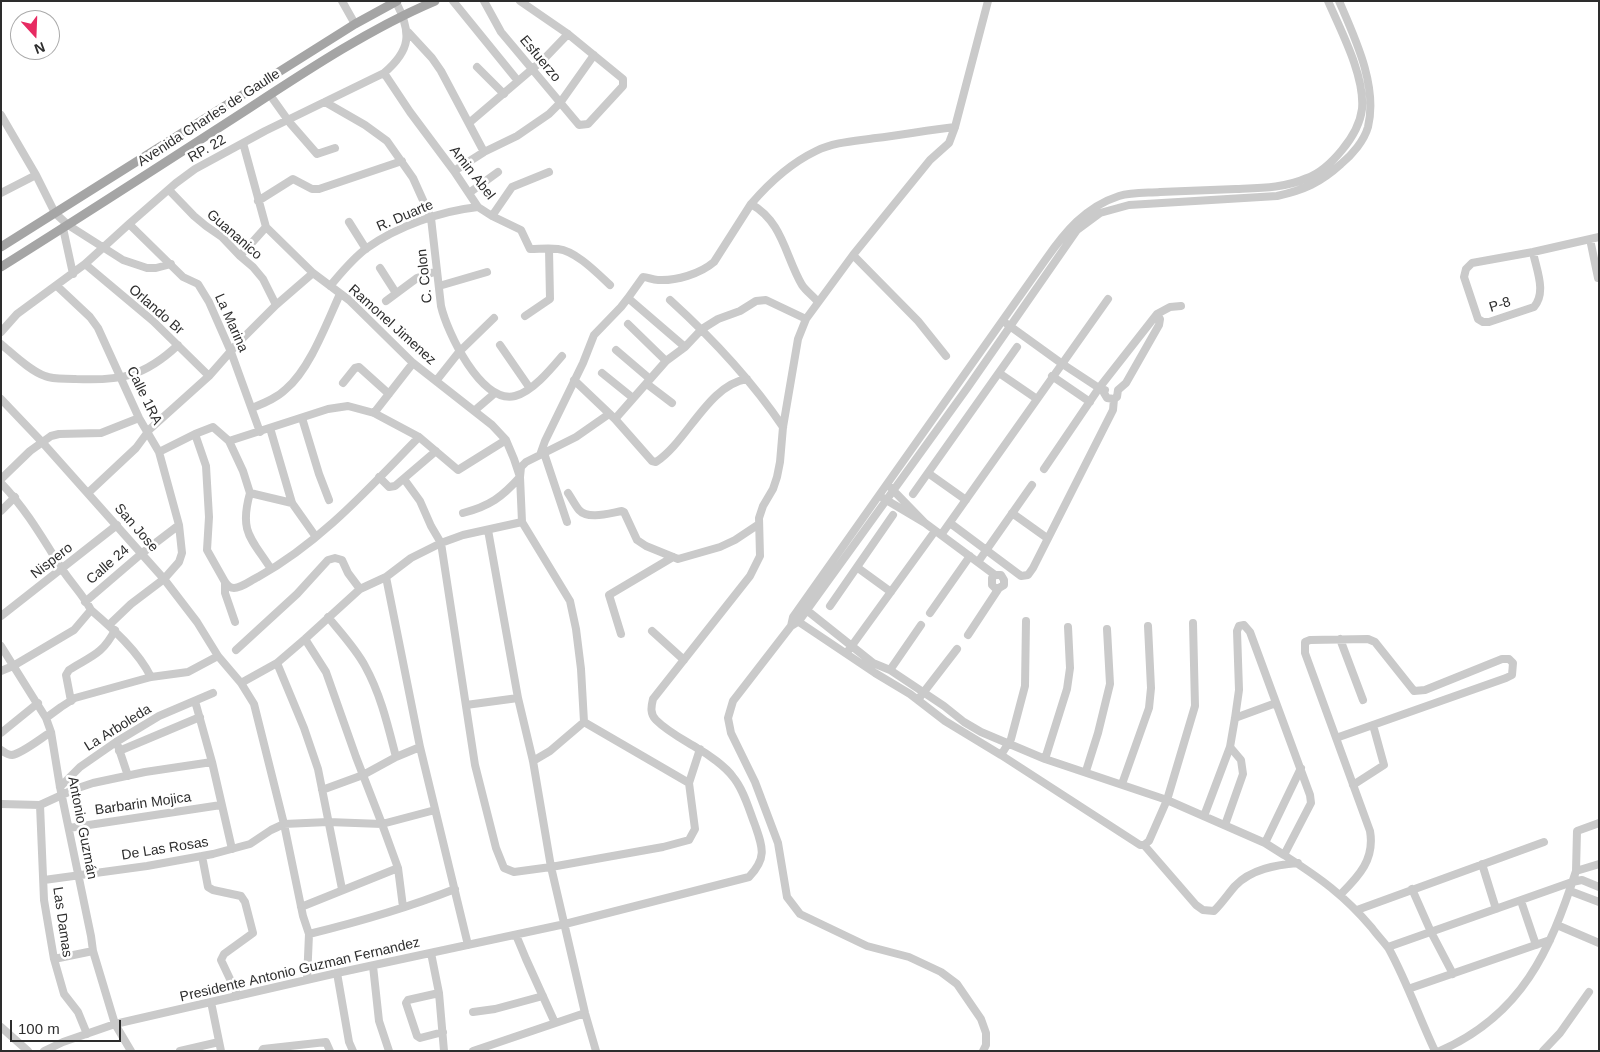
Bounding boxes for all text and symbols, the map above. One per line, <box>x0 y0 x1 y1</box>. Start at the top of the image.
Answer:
north arrow <box>10 10 60 60</box>
street label: Esfuerzo <box>516 32 564 86</box>
text: N <box>32 39 47 57</box>
street label: Avenida Charles de Gaulle <box>135 66 283 170</box>
street label: RP. 22 <box>185 131 229 167</box>
street label: Amin Abel <box>446 143 498 203</box>
street label: R. Duarte <box>374 197 436 235</box>
street label: Guananico <box>203 206 265 264</box>
street label: C. Colon <box>414 248 436 304</box>
street label: Orlando Br <box>125 281 187 339</box>
street label: Ramonel Jimenez <box>345 281 439 369</box>
street label: La Marina <box>211 291 251 355</box>
street label: P-8 <box>1487 294 1513 316</box>
street label: Calle 1RA <box>123 364 165 428</box>
street label: San Jose <box>111 500 161 556</box>
street label: Nispero <box>28 540 76 582</box>
street label: Calle 24 <box>83 542 133 588</box>
street label: La Arboleda <box>82 701 154 755</box>
street label: Antonio Guzmán <box>64 775 100 881</box>
street label: Barbarin Mojica <box>94 789 192 819</box>
street label: De Las Rosas <box>120 834 210 864</box>
street label: Las Damas <box>49 886 75 958</box>
street label: Presidente Antonio Guzman Fernandez <box>178 934 422 1006</box>
scale bar <box>12 1010 124 1042</box>
text: 100 m <box>18 1020 60 1037</box>

